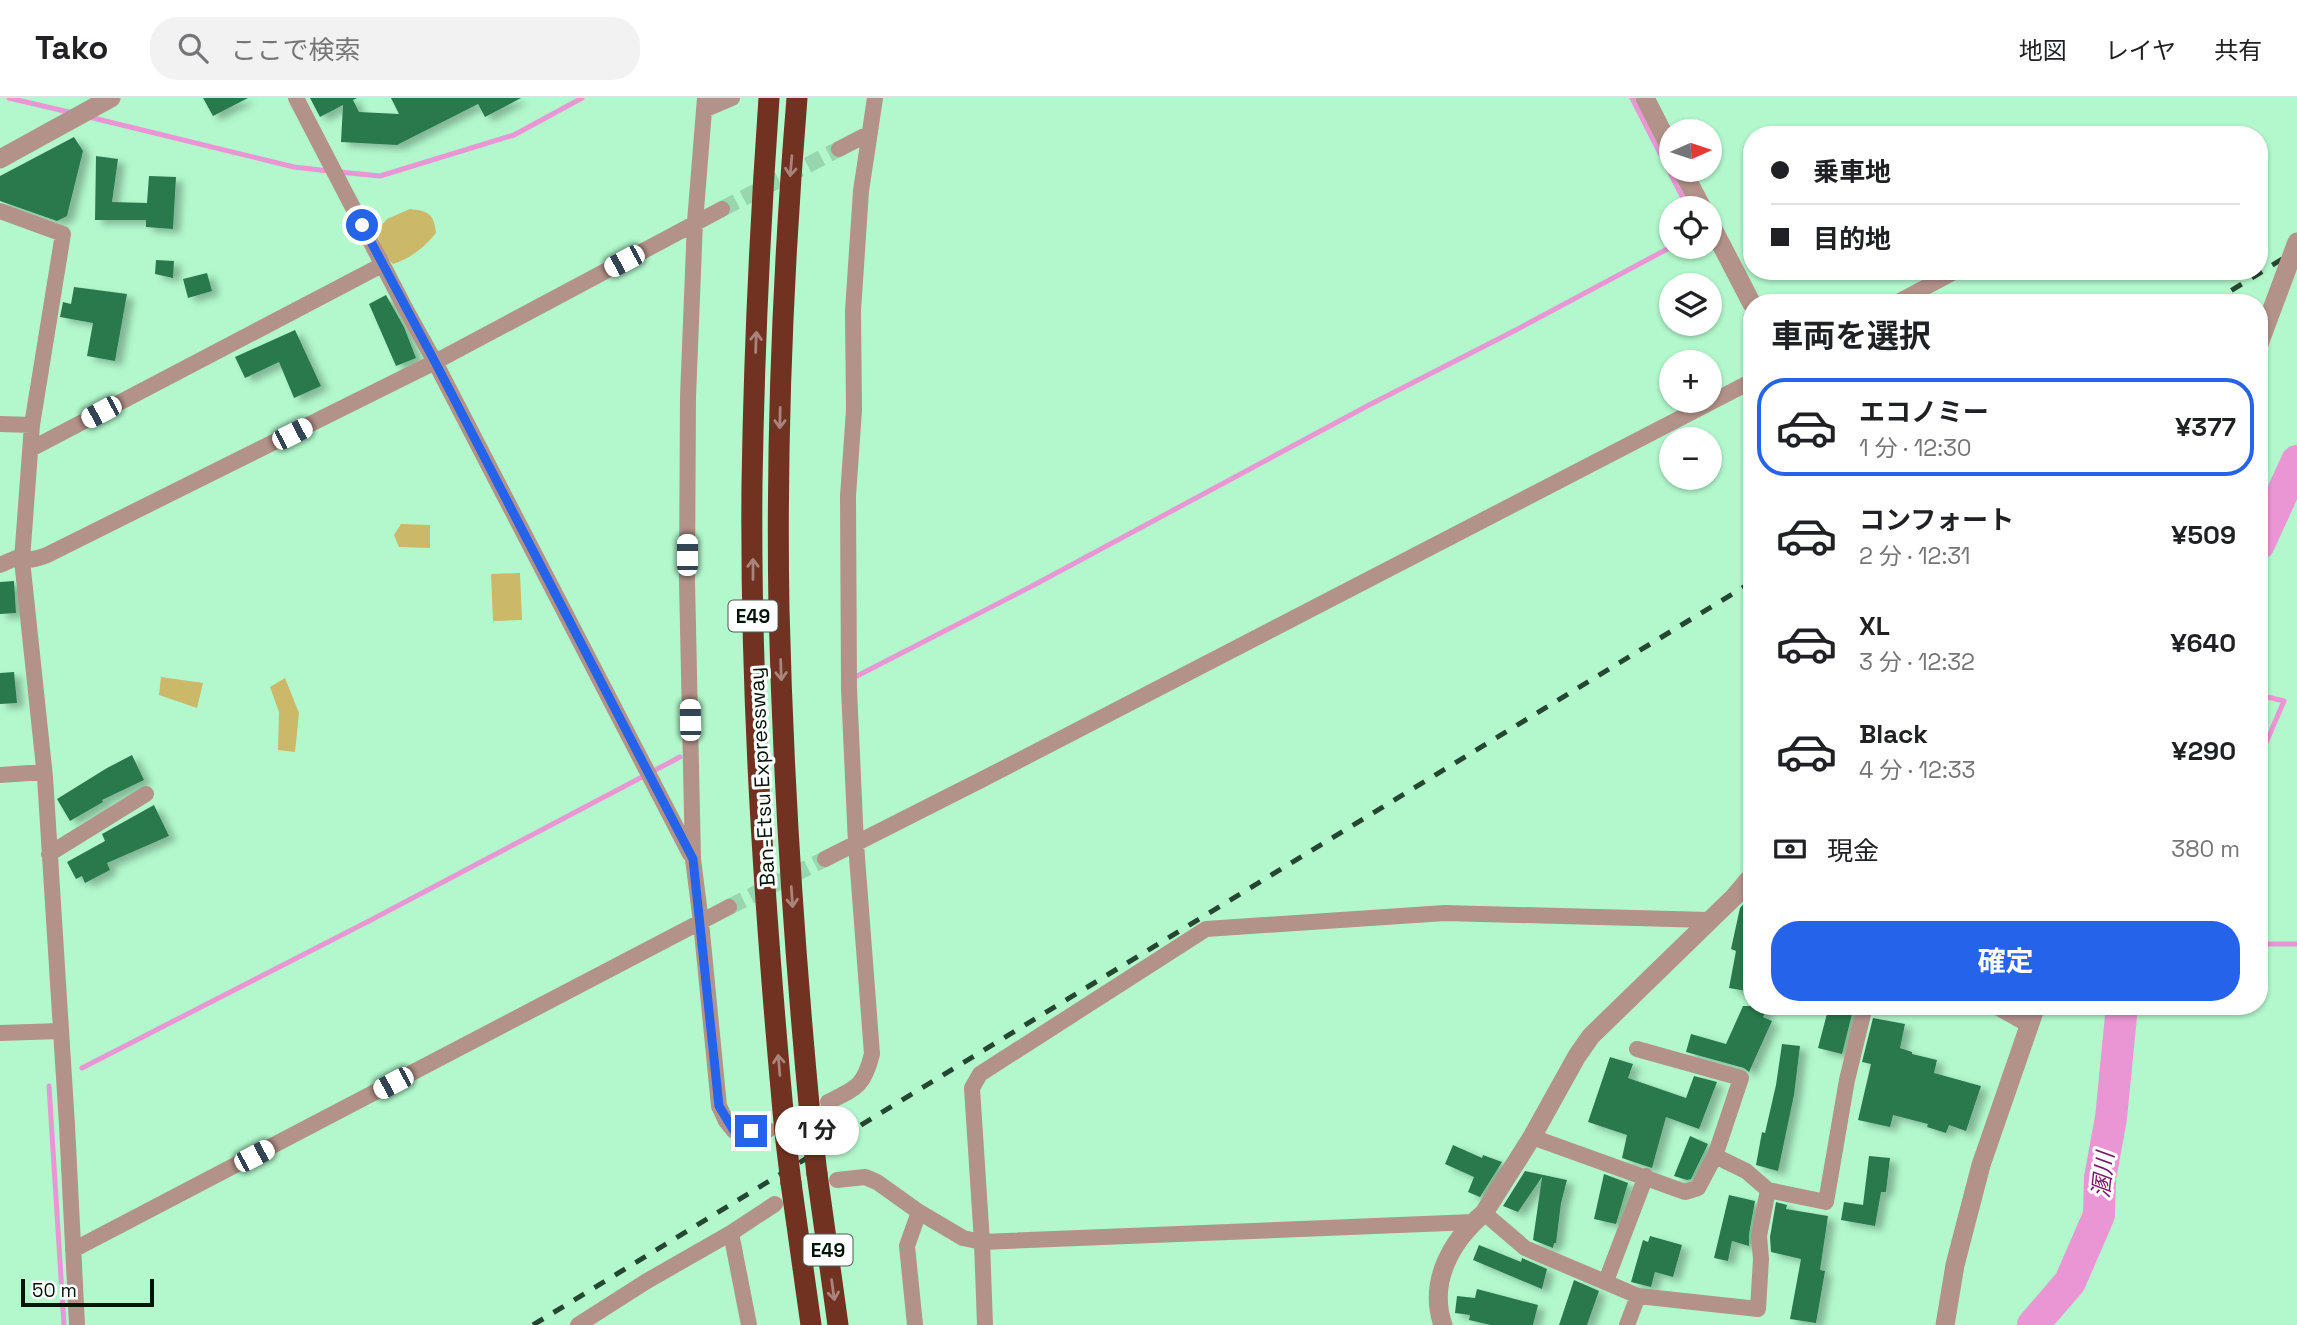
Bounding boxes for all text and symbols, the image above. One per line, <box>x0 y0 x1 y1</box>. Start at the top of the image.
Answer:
search box <box>150 17 640 80</box>
text: Tako <box>35 27 108 69</box>
icon: search <box>174 29 212 67</box>
text: ここで検索 <box>230 33 360 67</box>
text: 地図 <box>2019 35 2067 66</box>
text: レイヤ <box>2105 35 2176 66</box>
text: 共有 <box>2214 35 2262 66</box>
north arrow <box>1659 119 1722 182</box>
map controls <box>1659 119 1722 490</box>
one-way arrow <box>784 154 797 177</box>
text: 乗車地 <box>1813 155 1891 189</box>
button: locate <box>1659 196 1722 259</box>
route start <box>346 209 378 241</box>
text: 目的地 <box>1813 222 1891 256</box>
car <box>601 242 648 280</box>
button: layers <box>1659 273 1722 336</box>
text: 車両を選択 <box>1771 316 1931 356</box>
one-way arrow <box>749 330 762 353</box>
button: + <box>1659 350 1722 413</box>
car <box>78 393 125 431</box>
text: エコノミー <box>1859 395 1989 429</box>
icon: car <box>1775 396 1838 459</box>
one-way arrow <box>773 406 787 429</box>
text: ¥377 <box>2175 410 2236 444</box>
car <box>269 415 316 453</box>
button: − <box>1659 427 1722 490</box>
text: 1 分 · 12:30 <box>1859 433 1972 463</box>
text: コンフォート <box>1859 503 2014 537</box>
icon: car <box>1775 504 1838 567</box>
text: ¥509 <box>2171 518 2236 552</box>
car <box>677 534 698 576</box>
text: 2 分 · 12:31 <box>1859 541 1970 571</box>
one-way arrow <box>746 558 760 581</box>
road number: E49 <box>728 601 778 632</box>
text: XL <box>1859 609 1890 643</box>
icon: car <box>1775 612 1838 675</box>
text: ¥640 <box>2170 626 2236 660</box>
text: 3 分 · 12:32 <box>1859 647 1975 677</box>
one-way arrow <box>774 658 788 681</box>
street label: Ban-Etsu Expressway <box>742 666 781 888</box>
car <box>680 699 701 741</box>
text: Black <box>1859 717 1928 751</box>
icon: car <box>1775 720 1838 783</box>
text: ¥290 <box>2172 734 2236 768</box>
text: 4 分 · 12:33 <box>1859 755 1976 785</box>
icon: cash <box>1771 830 1809 868</box>
text: 現金 <box>1827 834 1879 868</box>
text: 380 m <box>2171 834 2240 864</box>
one-way arrow <box>786 885 799 908</box>
button: 確定 <box>1771 921 2240 1001</box>
one-way arrow <box>772 1054 785 1077</box>
car <box>370 1064 417 1102</box>
callout: 1 分 <box>776 1107 860 1156</box>
route end <box>735 1115 767 1147</box>
text: 1 分 <box>797 1115 837 1145</box>
car <box>231 1137 278 1175</box>
water label: 溷川 <box>2086 1148 2121 1199</box>
road number: E49 <box>804 1234 852 1266</box>
scale bar <box>21 1276 154 1308</box>
text: 50 m <box>32 1278 77 1303</box>
one-way arrow <box>827 1279 840 1301</box>

